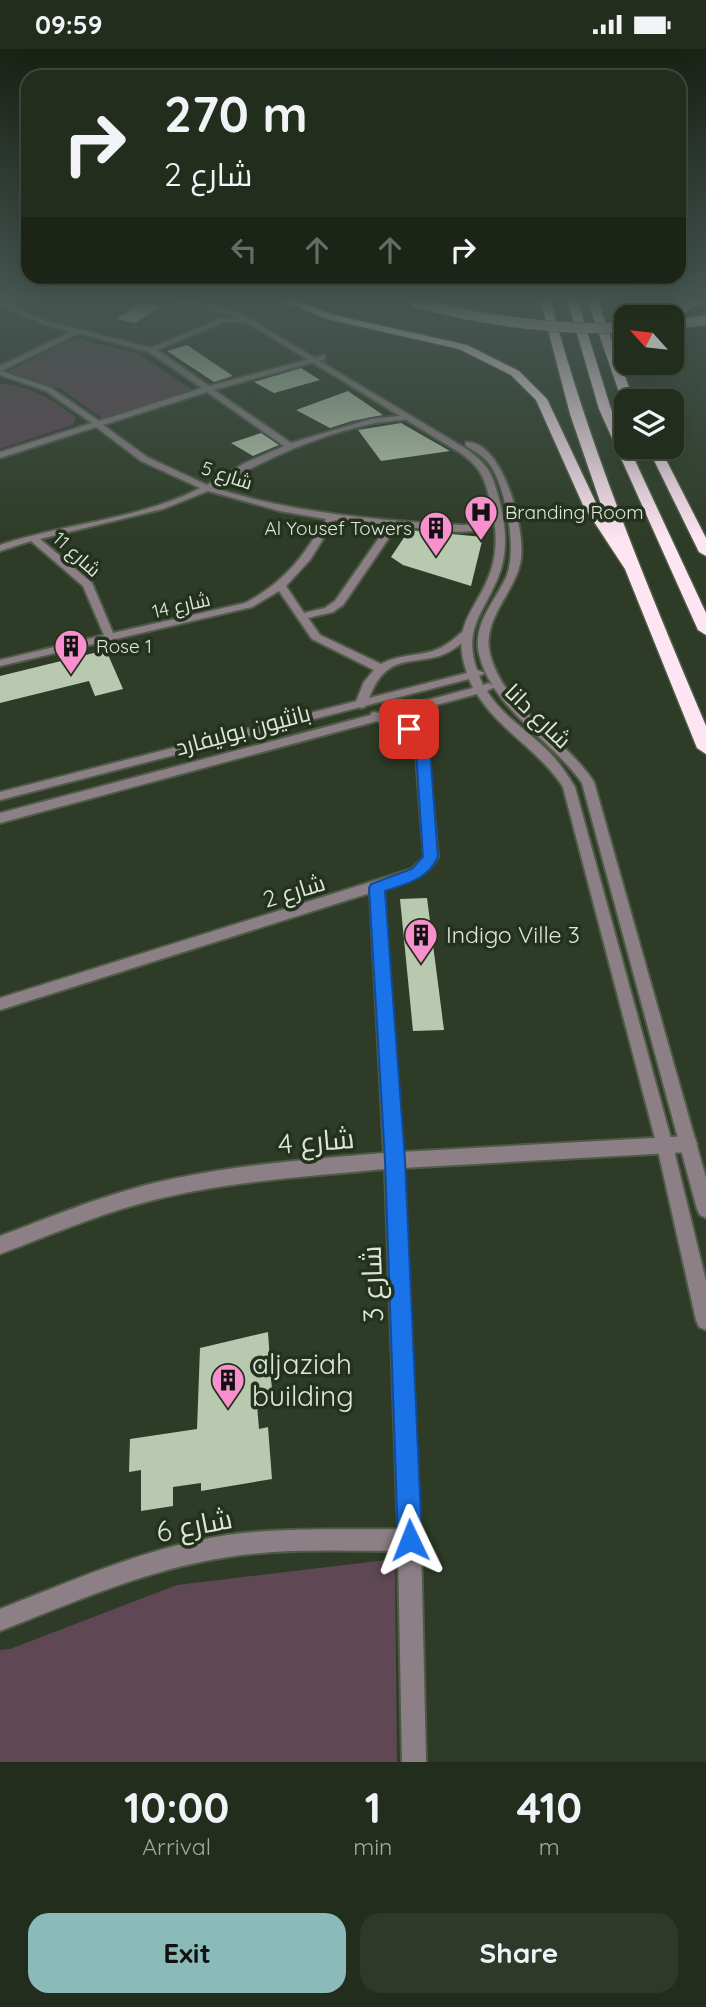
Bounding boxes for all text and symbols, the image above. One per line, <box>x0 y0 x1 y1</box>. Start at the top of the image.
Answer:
text: 09:59 <box>35 8 103 41</box>
text: 270 m <box>164 83 308 144</box>
icon: right <box>49 98 140 189</box>
text: شارع 2 <box>164 154 252 194</box>
icon: left <box>225 231 263 269</box>
icon: ahead <box>298 231 336 269</box>
icon: ahead <box>371 231 409 269</box>
icon: right <box>444 231 482 269</box>
north arrow <box>614 305 684 375</box>
map controls <box>614 305 684 459</box>
button: layers <box>614 389 684 459</box>
street label: شارع 5 <box>198 455 256 496</box>
hospital icon: Branding Room <box>462 493 500 542</box>
place label: Branding Room <box>505 500 643 524</box>
building icon: Al Yousef Towers <box>417 509 455 558</box>
place label: Al Yousef Towers <box>264 516 412 540</box>
street label: شارع 11 <box>47 526 106 583</box>
street label: شارع 14 <box>150 587 213 625</box>
building icon: Rose 1 <box>52 627 90 676</box>
place label: Rose 1 <box>96 634 152 658</box>
street label: شارع دانا <box>498 677 578 756</box>
street label: بانثيون بوليفارد <box>172 698 314 761</box>
pin <box>379 699 439 759</box>
icon: arrive <box>390 710 428 748</box>
street label: شارع 2 <box>259 867 329 916</box>
building icon: Indigo Ville 3 <box>402 916 440 965</box>
place label: Indigo Ville 3 <box>446 920 580 949</box>
street label: شارع 4 <box>276 1120 356 1163</box>
street label: شارع 3 <box>353 1245 392 1323</box>
place label: aljaziah building <box>252 1346 354 1413</box>
building icon: aljaziah building <box>209 1361 247 1410</box>
street label: شارع 6 <box>153 1500 235 1551</box>
position arrow <box>373 1503 447 1577</box>
text: 10:00 <box>124 1781 229 1834</box>
text: 1 <box>365 1781 381 1834</box>
text: 410 <box>516 1781 582 1834</box>
text: Arrival <box>142 1832 211 1861</box>
text: min <box>353 1832 392 1861</box>
text: m <box>539 1832 560 1861</box>
button: Exit <box>28 1913 346 1993</box>
button: Share <box>360 1913 678 1993</box>

